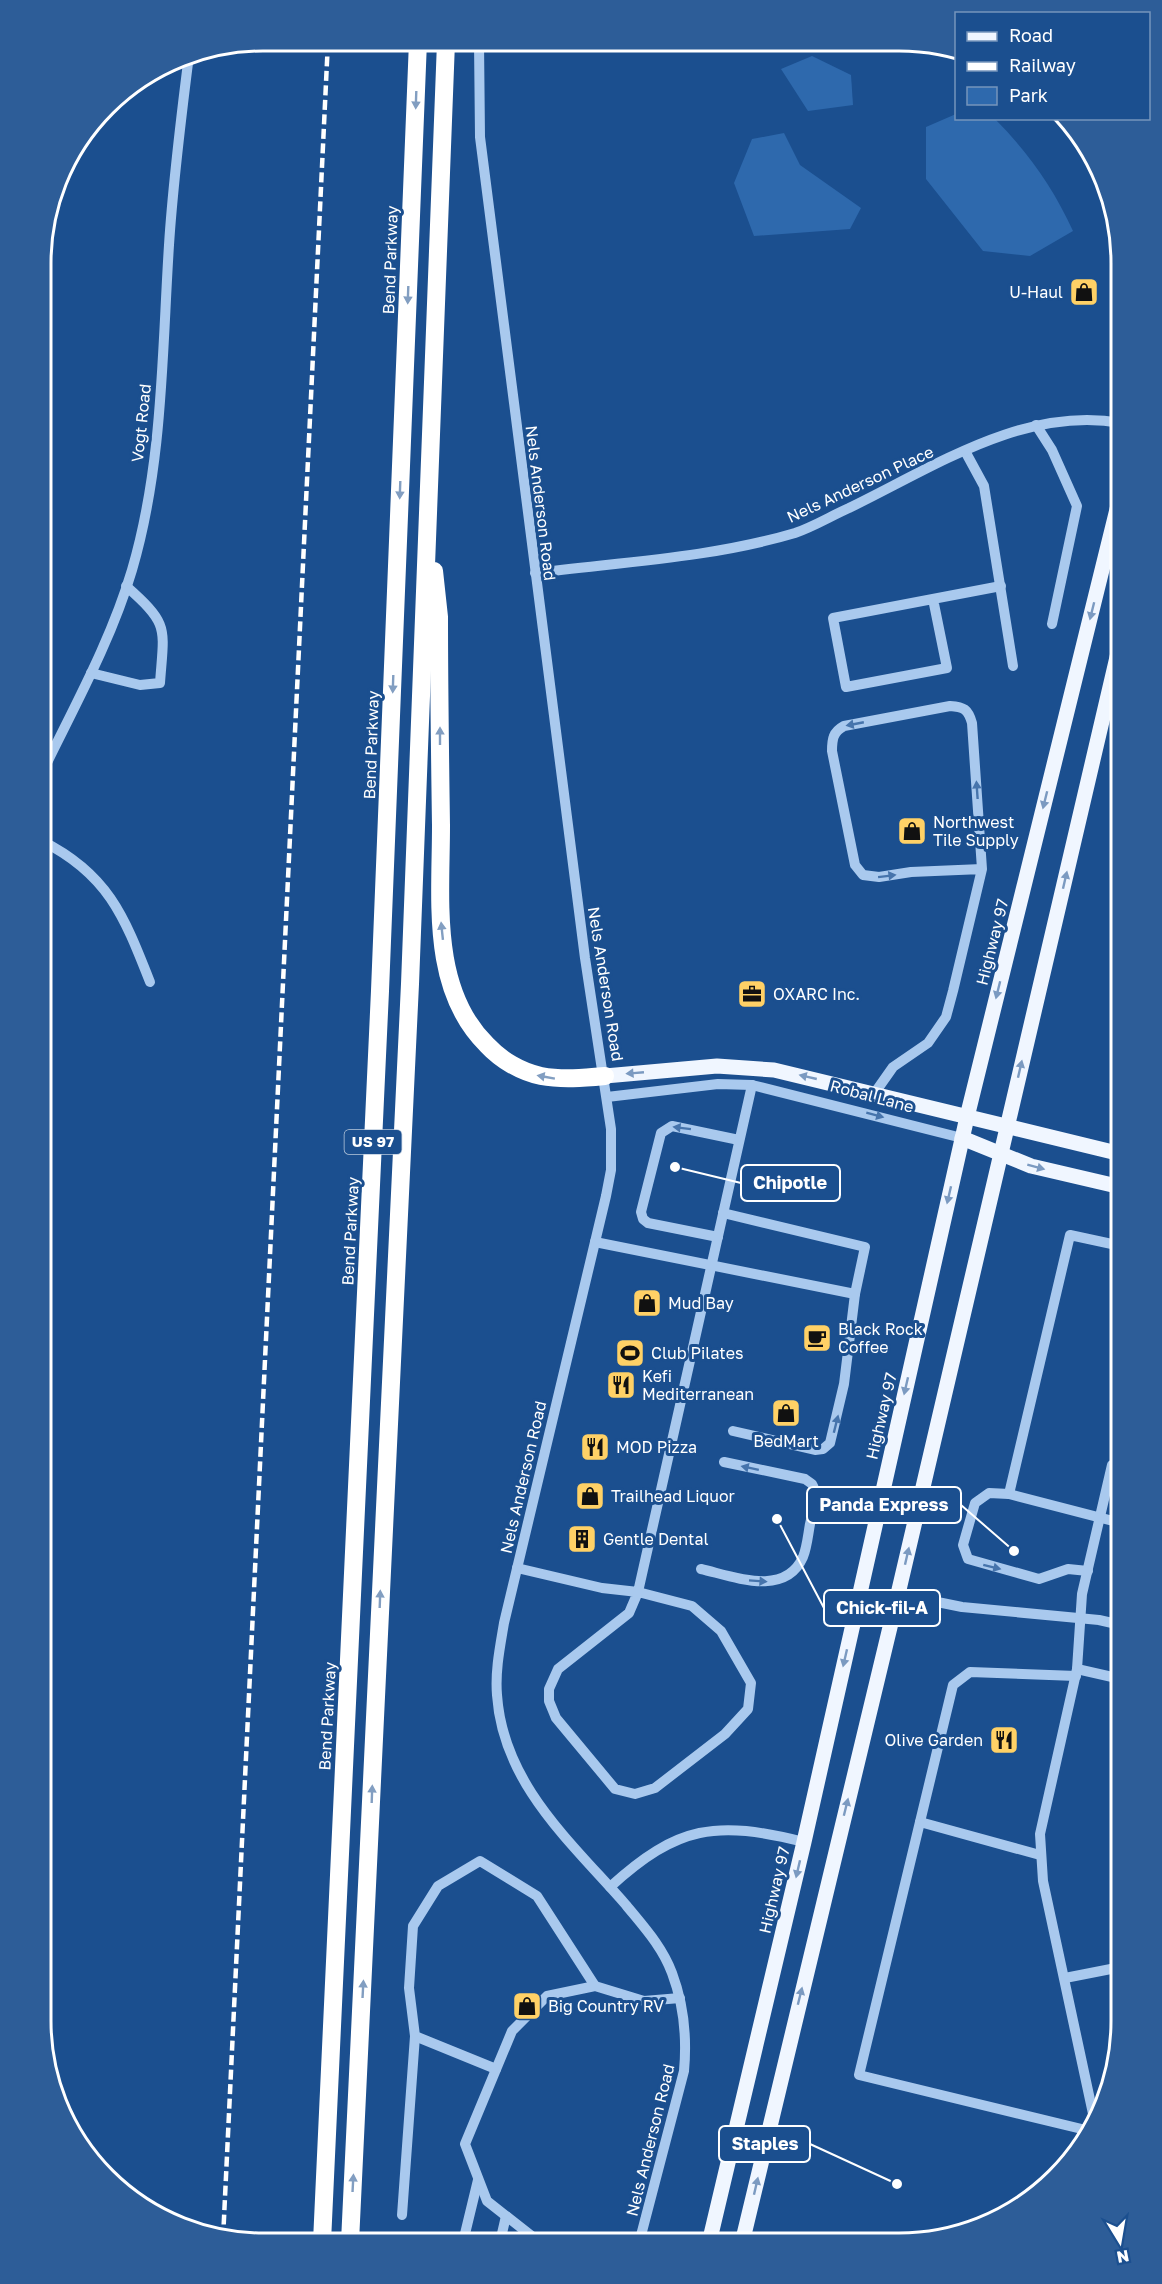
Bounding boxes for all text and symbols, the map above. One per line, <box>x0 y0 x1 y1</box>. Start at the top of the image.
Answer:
legend <box>955 12 1150 120</box>
text: Road <box>1009 24 1053 46</box>
text: Railway <box>1009 54 1076 76</box>
text: Park <box>1009 84 1048 106</box>
one-way arrow <box>411 90 420 109</box>
street label: Bend Parkway <box>378 205 402 315</box>
shop icon: U-Haul <box>1068 276 1100 308</box>
place label: U-Haul <box>1009 282 1063 302</box>
one-way arrow <box>404 285 413 304</box>
street label: Vogt Road <box>127 383 155 463</box>
street label: Nels Anderson Road <box>522 424 560 582</box>
street label: Nels Anderson Place <box>783 441 937 527</box>
one-way arrow <box>396 480 405 499</box>
one-way arrow <box>1087 602 1097 620</box>
one-way arrow <box>388 675 397 694</box>
street label: Bend Parkway <box>359 690 383 800</box>
one-way arrow <box>846 720 865 729</box>
one-way arrow <box>435 726 445 745</box>
one-way arrow <box>972 780 981 799</box>
one-way arrow <box>1040 791 1050 810</box>
place label: Northwest Tile Supply <box>933 812 1019 850</box>
shop icon: Northwest Tile Supply <box>896 815 928 847</box>
one-way arrow <box>1060 870 1070 889</box>
one-way arrow <box>878 871 897 880</box>
street label: Highway 97 <box>972 897 1012 987</box>
street label: Nels Anderson Road <box>584 905 628 1063</box>
one-way arrow <box>437 921 447 940</box>
office icon: OXARC Inc. <box>736 978 768 1010</box>
one-way arrow <box>993 981 1003 999</box>
place label: OXARC Inc. <box>773 984 860 1004</box>
one-way arrow <box>1016 1060 1025 1079</box>
one-way arrow <box>626 1069 645 1078</box>
one-way arrow <box>537 1072 556 1081</box>
one-way arrow <box>798 1072 817 1081</box>
street label: Robal Lane <box>828 1075 916 1117</box>
one-way arrow <box>866 1111 884 1121</box>
one-way arrow <box>673 1123 692 1132</box>
road number: US 97 <box>344 1130 401 1154</box>
one-way arrow <box>1028 1163 1046 1172</box>
callout: Chipotle <box>741 1165 840 1201</box>
text: Chipotle <box>753 1171 827 1193</box>
street label: Bend Parkway <box>337 1176 363 1286</box>
one-way arrow <box>944 1186 953 1205</box>
shop icon: Mud Bay <box>631 1287 663 1319</box>
place label: Mud Bay <box>668 1293 734 1313</box>
place label: Black Rock Coffee <box>838 1319 923 1357</box>
cafe icon: Black Rock Coffee <box>801 1322 833 1354</box>
sports icon: Club Pilates <box>614 1337 646 1369</box>
place label: Club Pilates <box>651 1343 743 1363</box>
place label: Kefi Mediterranean <box>642 1366 754 1404</box>
restaurant icon: Kefi Mediterranean <box>605 1369 637 1401</box>
street label: Highway 97 <box>861 1371 901 1461</box>
one-way arrow <box>901 1376 911 1395</box>
shop icon: BedMart <box>770 1397 802 1429</box>
street label: Nels Anderson Road <box>496 1399 550 1555</box>
one-way arrow <box>831 1414 841 1433</box>
restaurant icon: MOD Pizza <box>579 1431 611 1463</box>
place label: BedMart <box>753 1431 819 1451</box>
place label: MOD Pizza <box>616 1437 697 1457</box>
one-way arrow <box>740 1463 759 1472</box>
shop icon: Trailhead Liquor <box>574 1480 606 1512</box>
place label: Trailhead Liquor <box>611 1486 735 1506</box>
callout: Panda Express <box>807 1487 961 1523</box>
text: Panda Express <box>819 1493 949 1515</box>
building icon: Gentle Dental <box>566 1523 598 1555</box>
place label: Gentle Dental <box>603 1529 709 1549</box>
one-way arrow <box>903 1546 912 1565</box>
one-way arrow <box>982 1563 1001 1573</box>
one-way arrow <box>748 1576 767 1585</box>
one-way arrow <box>375 1590 385 1609</box>
callout: Chick-fil-A <box>824 1590 940 1626</box>
text: Chick-fil-A <box>836 1596 928 1618</box>
one-way arrow <box>840 1649 850 1667</box>
street label: Bend Parkway <box>314 1661 340 1771</box>
restaurant icon: Olive Garden <box>988 1724 1020 1756</box>
place label: Olive Garden <box>884 1730 983 1750</box>
one-way arrow <box>367 1784 376 1803</box>
one-way arrow <box>842 1798 852 1816</box>
street label: Highway 97 <box>754 1845 794 1935</box>
one-way arrow <box>792 1859 802 1878</box>
one-way arrow <box>358 1979 367 1998</box>
one-way arrow <box>796 1987 806 2005</box>
shop icon: Big Country RV <box>511 1990 543 2022</box>
place label: Big Country RV <box>548 1996 664 2016</box>
street label: Nels Anderson Road <box>621 2062 679 2218</box>
callout: Staples <box>719 2126 810 2162</box>
text: Staples <box>731 2132 799 2154</box>
one-way arrow <box>348 2174 357 2193</box>
one-way arrow <box>751 2177 761 2195</box>
north arrow <box>1090 2212 1150 2272</box>
text: N <box>1115 2246 1131 2268</box>

